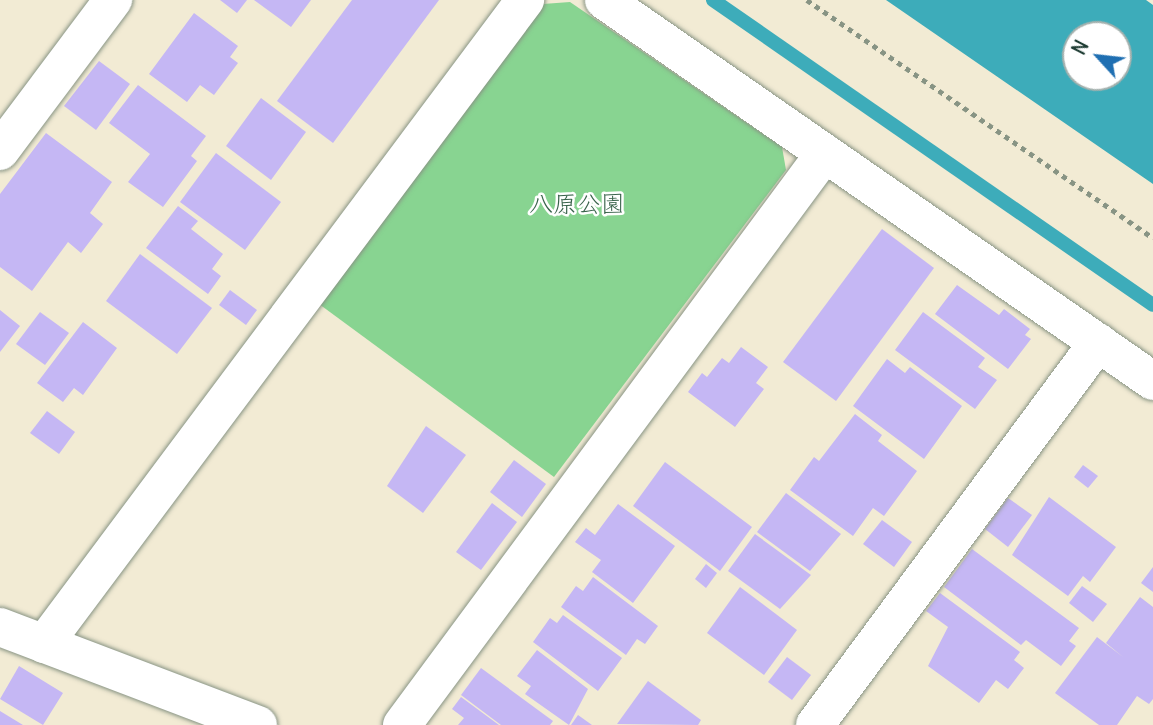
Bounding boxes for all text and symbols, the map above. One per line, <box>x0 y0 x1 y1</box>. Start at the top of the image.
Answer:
north arrow <box>1062 21 1132 91</box>
text: N <box>1066 36 1094 59</box>
park label: 八原公園 <box>529 190 625 218</box>

